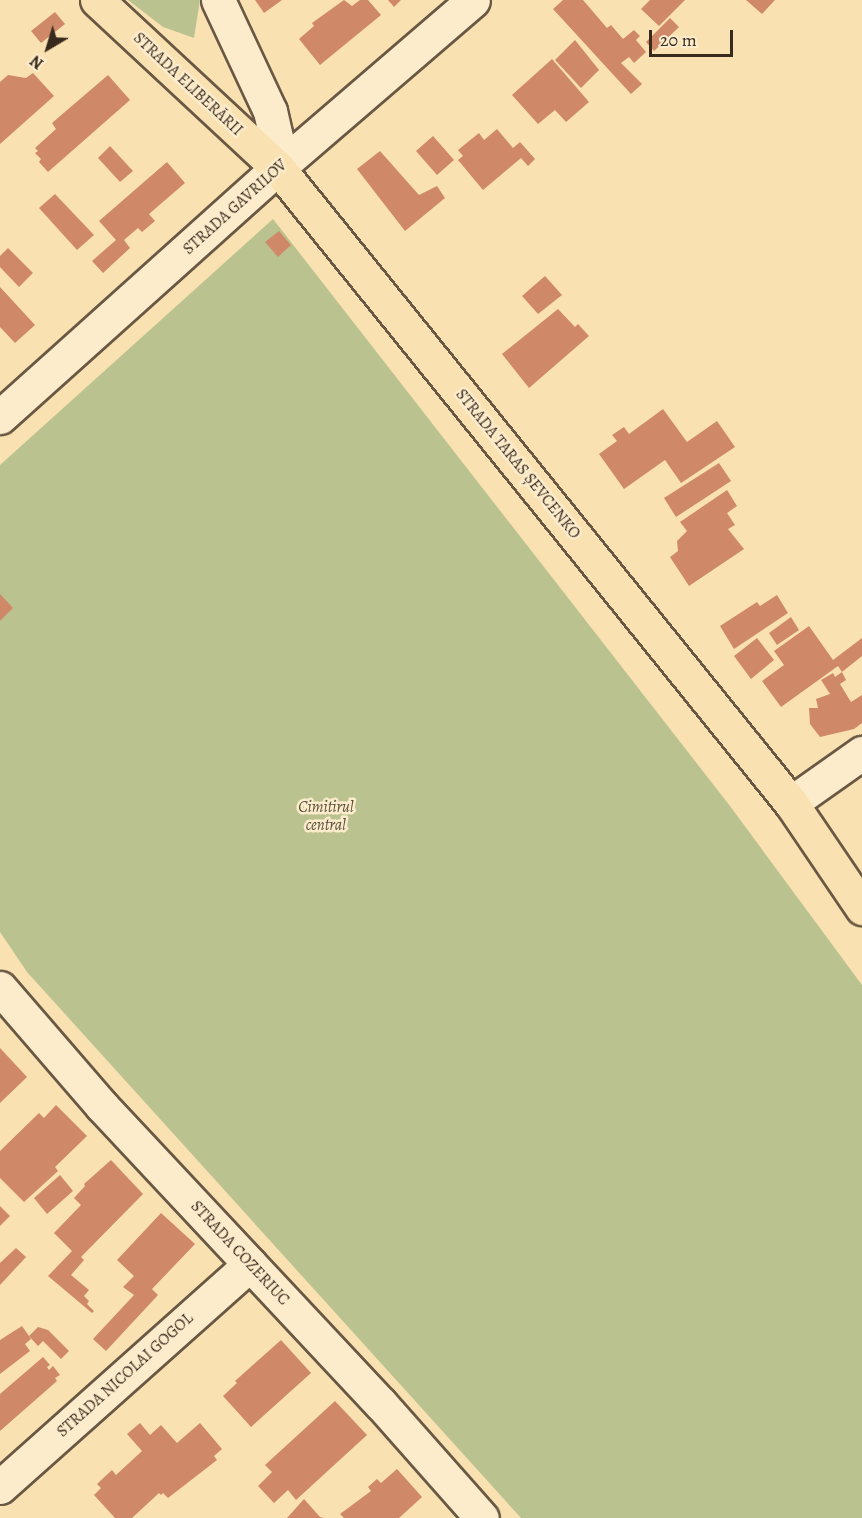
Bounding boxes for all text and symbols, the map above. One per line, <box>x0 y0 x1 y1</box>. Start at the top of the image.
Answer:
north arrow <box>18 18 78 78</box>
scale bar <box>652 18 736 56</box>
street label: STRADA ELIBERĂRII <box>129 28 247 140</box>
text: 20 m <box>660 28 697 52</box>
text: N <box>26 50 48 74</box>
street label: STRADA GAVRILOV <box>179 155 291 259</box>
street label: STRADA TARAS ȘEVCENKO <box>452 385 584 543</box>
park label: Cimitirul central <box>298 797 354 835</box>
street label: STRADA COZERIUC <box>187 1197 293 1309</box>
street label: STRADA NICOLAI GOGOL <box>53 1309 197 1441</box>

